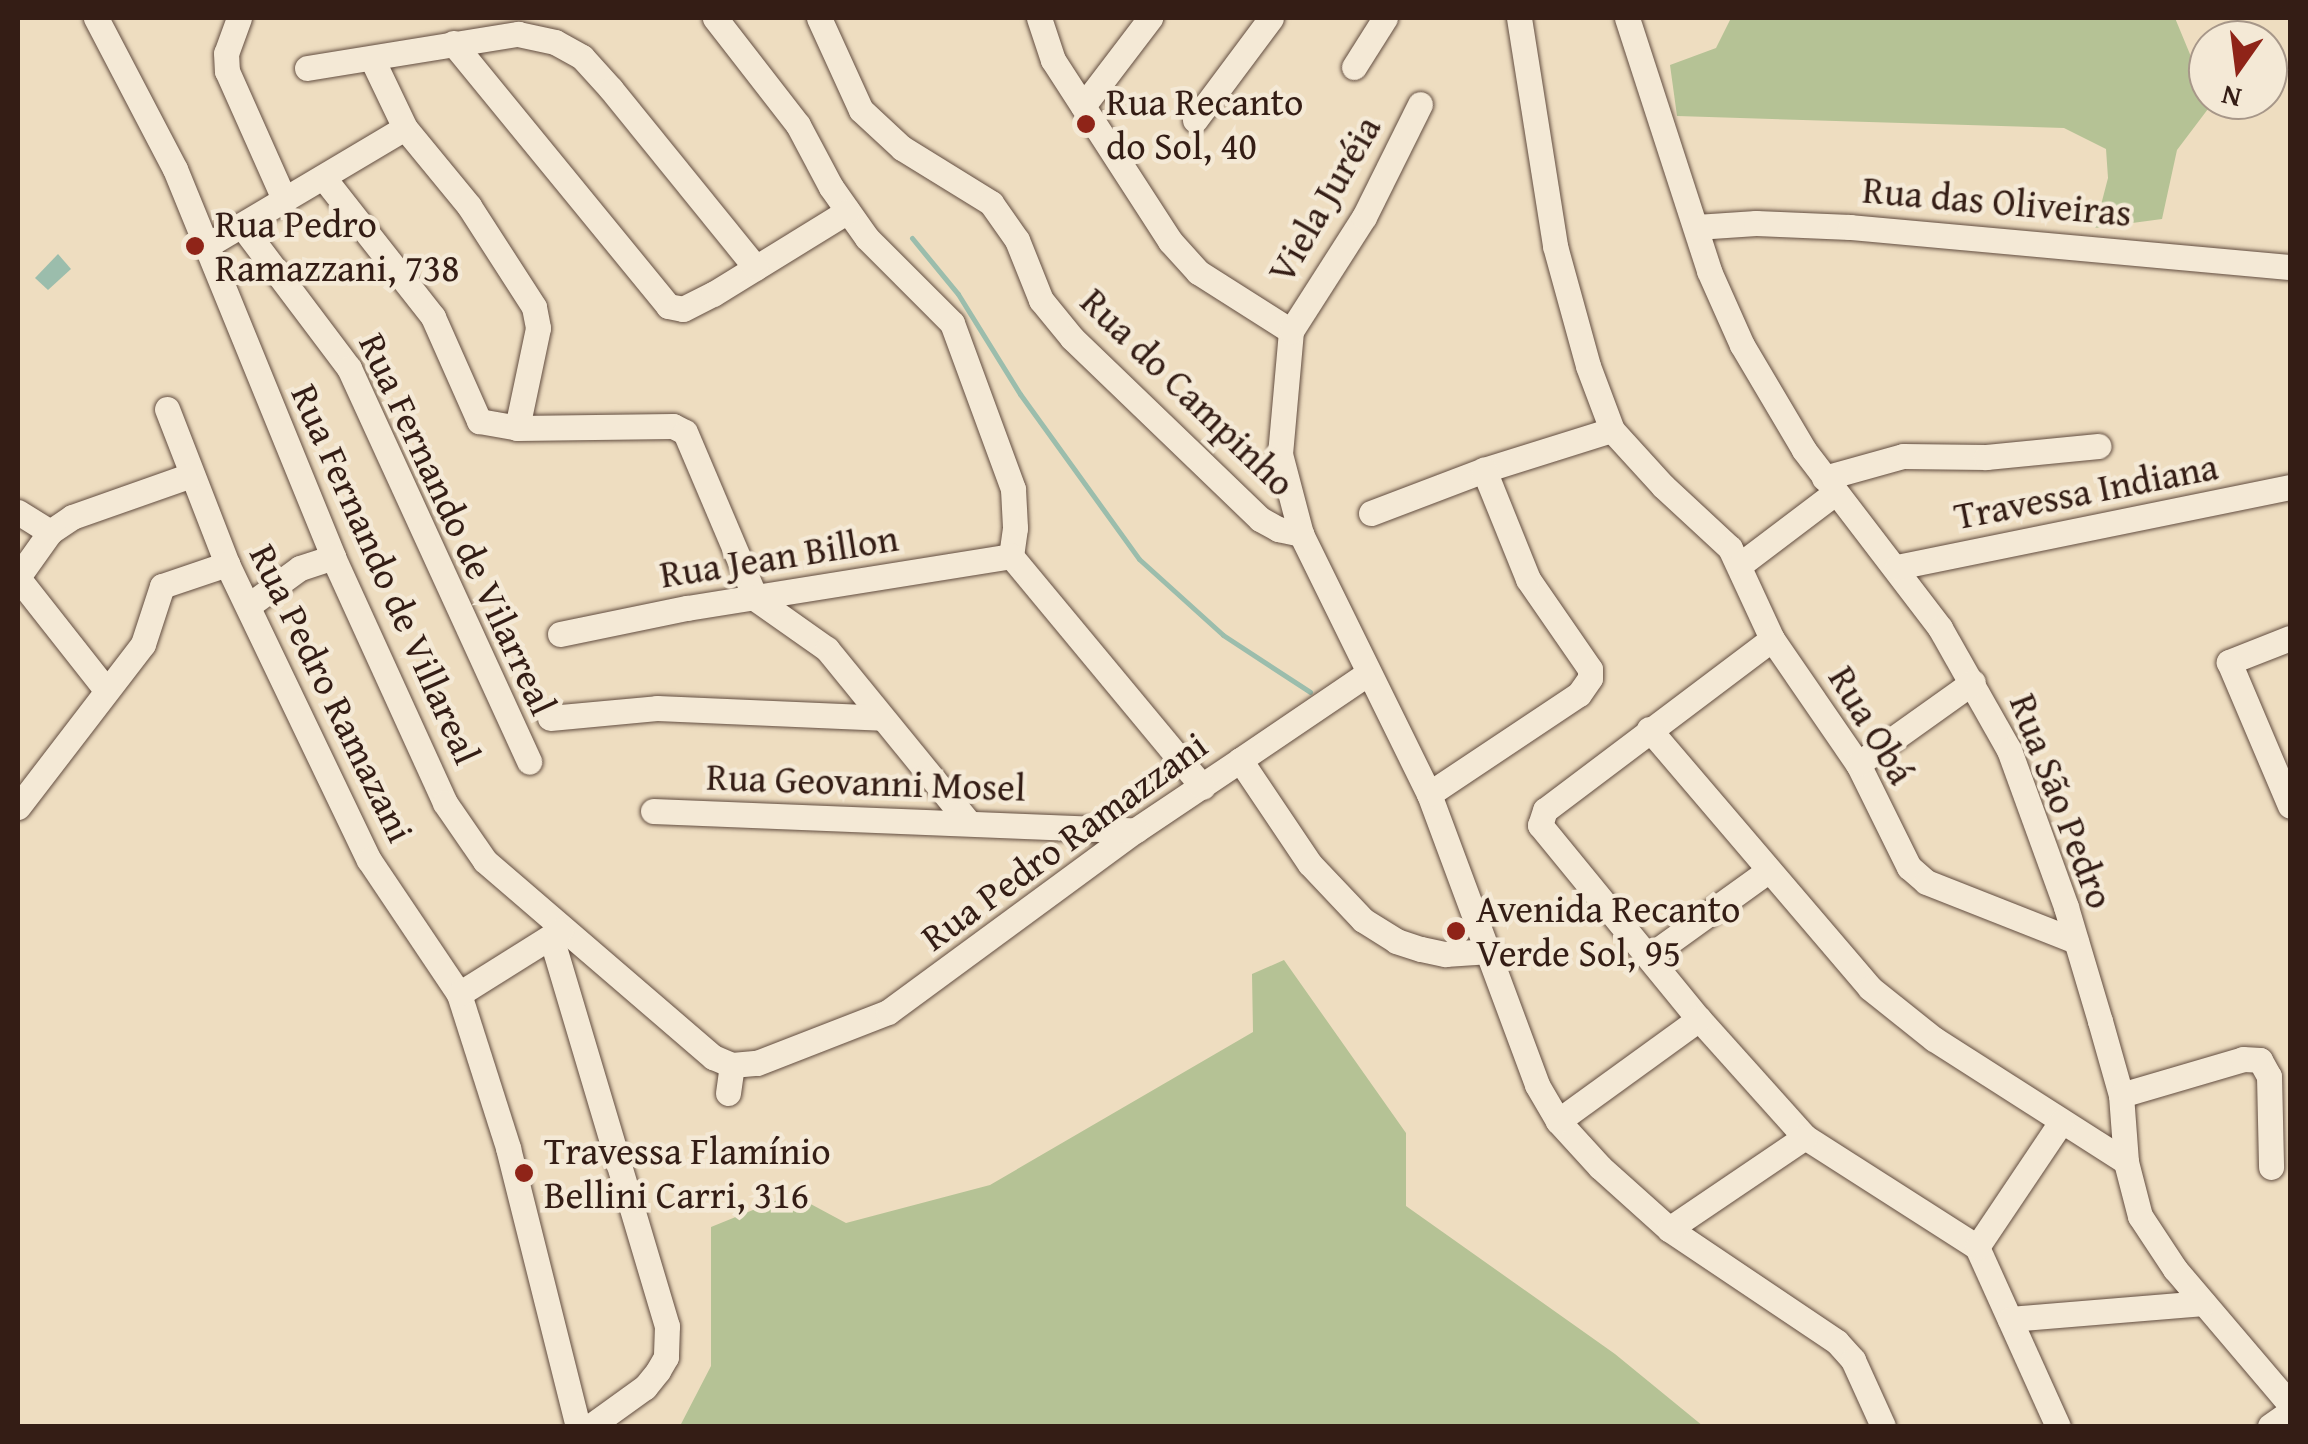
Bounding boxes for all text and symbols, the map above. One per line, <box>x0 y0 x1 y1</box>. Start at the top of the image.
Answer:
north arrow <box>2188 20 2288 120</box>
text: N <box>2217 75 2245 120</box>
place label: Rua Recanto do Sol, 40 <box>1106 79 1303 168</box>
street label: Viela Juréia <box>1258 107 1390 291</box>
marker: Rua Recanto do Sol, 40 <box>1075 113 1097 135</box>
street label: Rua das Oliveiras <box>1861 167 2133 235</box>
place label: Rua Pedro Ramazzani, 738 <box>215 201 460 290</box>
marker: Rua Pedro Ramazzani, 738 <box>184 235 206 257</box>
street label: Rua do Campinho <box>1072 278 1304 506</box>
street label: Rua Fernando de Vilarreal <box>349 326 567 722</box>
street label: Rua Fernando de Villareal <box>282 377 490 771</box>
street label: Travessa Indiana <box>1950 443 2222 539</box>
street label: Rua Jean Billon <box>657 515 901 597</box>
street label: Rua Pedro Ramazani <box>240 537 424 849</box>
street label: Rua Obá <box>1819 658 1925 792</box>
street label: Rua São Pedro <box>2000 687 2124 915</box>
street label: Rua Pedro Ramazzani <box>912 722 1216 960</box>
street label: Rua Geovanni Mosel <box>706 754 1026 810</box>
place label: Avenida Recanto Verde Sol, 95 <box>1476 886 1740 976</box>
marker: Avenida Recanto Verde Sol, 95 <box>1445 920 1467 942</box>
place label: Travessa Flamínio Bellini Carri, 316 <box>544 1128 831 1218</box>
marker: Travessa Flamínio Bellini Carri, 316 <box>513 1162 535 1184</box>

